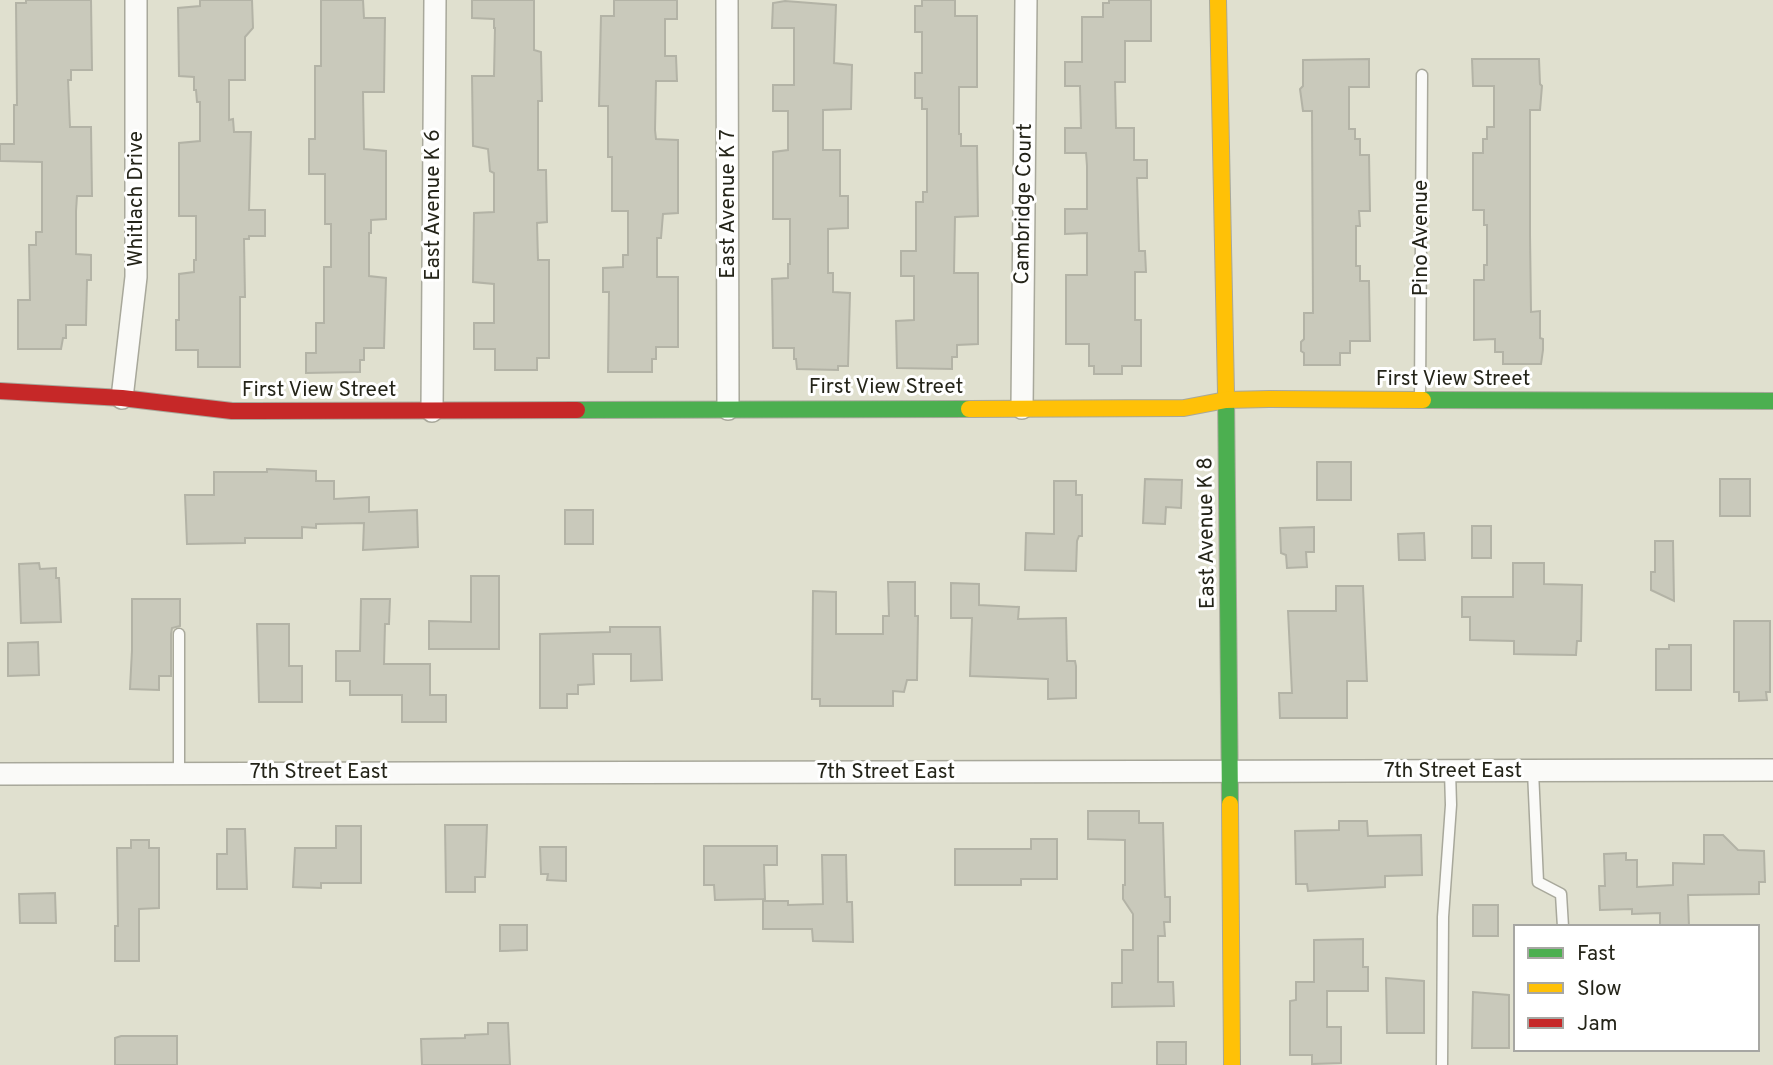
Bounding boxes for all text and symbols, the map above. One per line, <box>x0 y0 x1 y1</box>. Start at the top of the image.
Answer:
street label: Cambridge Court <box>1009 123 1039 285</box>
street label: East Avenue K 6 <box>420 129 447 281</box>
street label: East Avenue K 7 <box>715 129 742 279</box>
street label: Whitlach Drive <box>123 131 150 267</box>
street label: Pino Avenue <box>1408 180 1435 296</box>
street label: First View Street <box>1376 366 1530 393</box>
street label: First View Street <box>809 374 963 401</box>
street label: First View Street <box>242 377 396 404</box>
street label: East Avenue K 8 <box>1192 457 1222 609</box>
street label: 7th Street East <box>1384 758 1522 785</box>
street label: 7th Street East <box>250 759 388 786</box>
street label: 7th Street East <box>817 759 955 786</box>
legend <box>1514 925 1759 1051</box>
text: Fast <box>1577 941 1616 968</box>
text: Slow <box>1577 976 1622 1003</box>
text: Jam <box>1577 1011 1618 1038</box>

